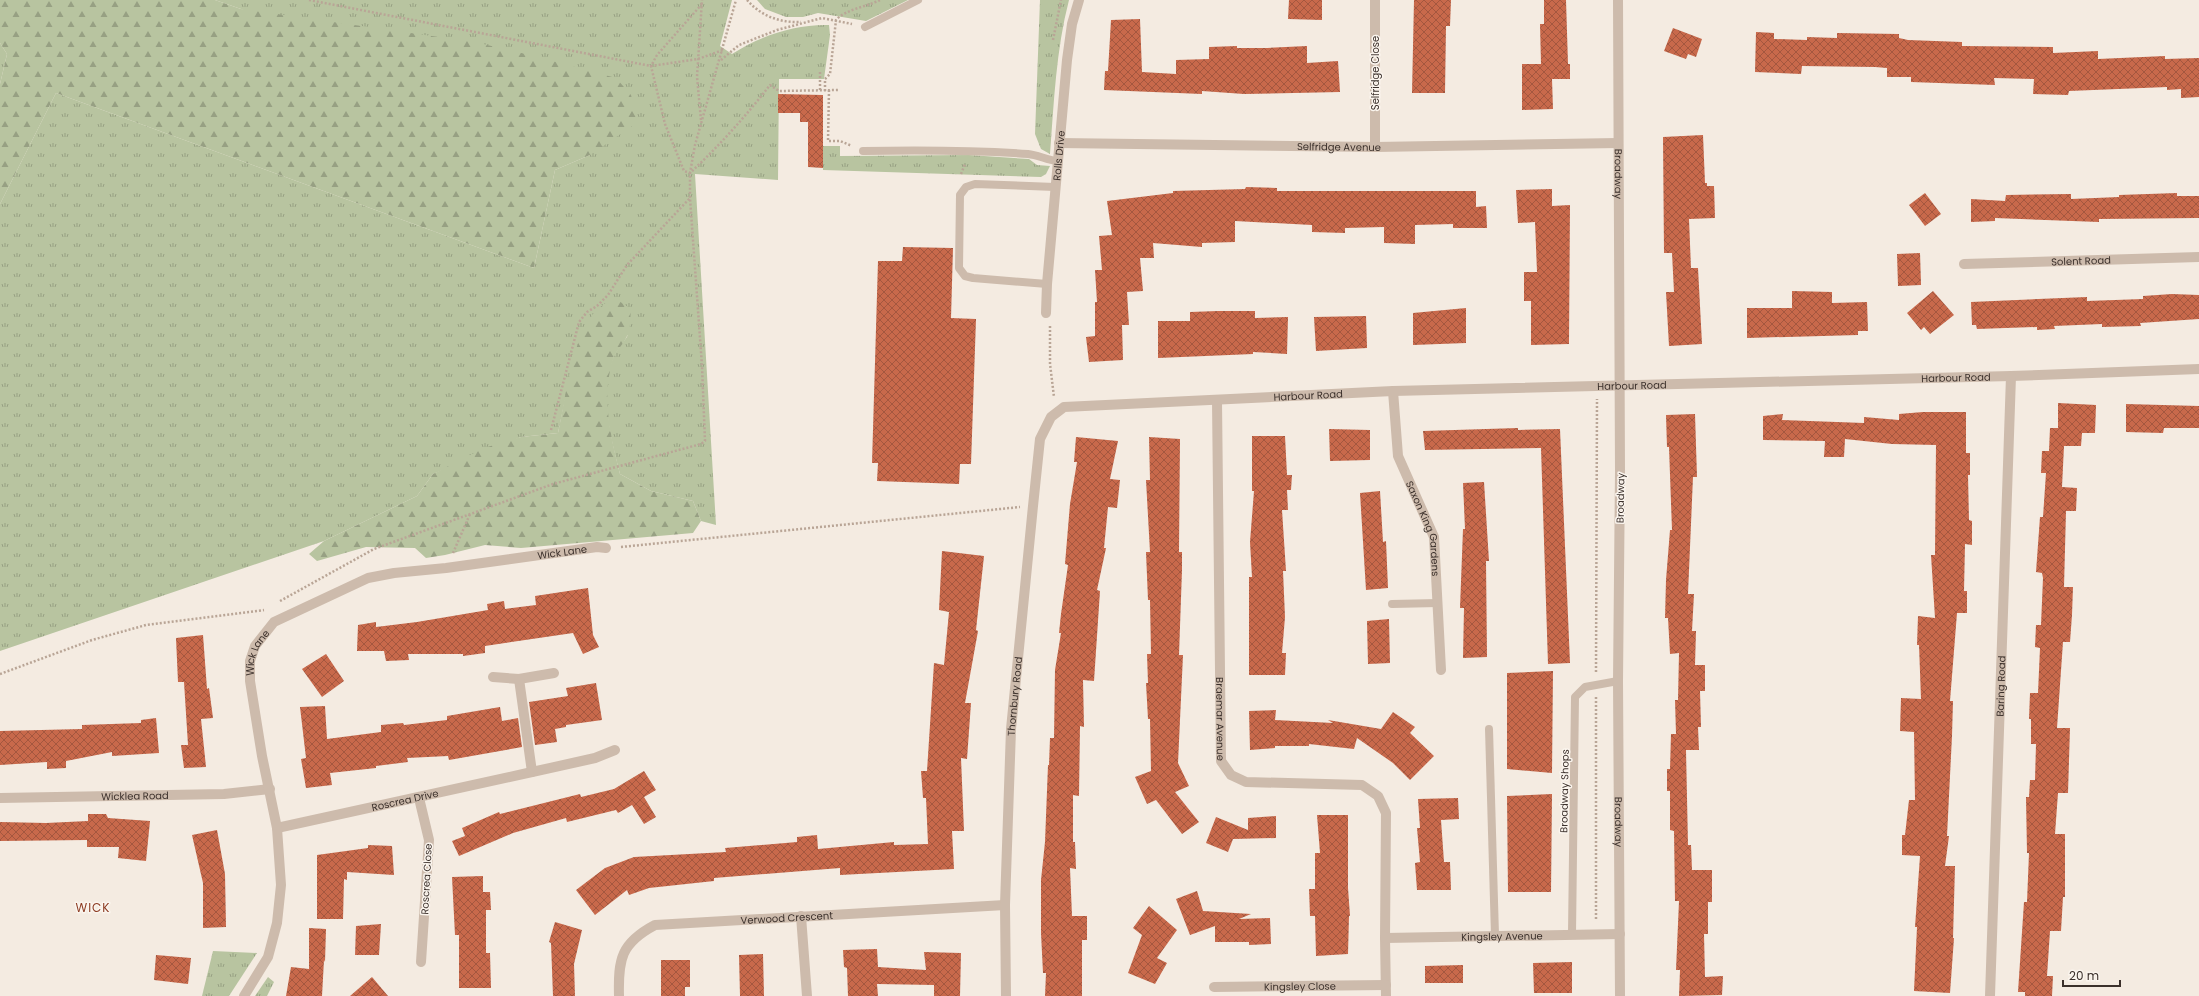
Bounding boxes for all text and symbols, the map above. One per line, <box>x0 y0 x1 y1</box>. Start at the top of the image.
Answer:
street label: Selfridge Close <box>1368 36 1383 110</box>
street label: Rolls Drive <box>1049 130 1069 181</box>
street label: Selfridge Avenue <box>1297 139 1381 155</box>
street label: Broadway <box>1611 149 1626 200</box>
street label: Solent Road <box>2051 253 2111 269</box>
street label: Harbour Road <box>1921 369 1991 386</box>
street label: Harbour Road <box>1597 377 1667 394</box>
street label: Harbour Road <box>1273 386 1343 405</box>
street label: Broadway <box>1613 472 1628 523</box>
street label: Saxon King Gardens <box>1402 479 1443 577</box>
street label: Wick Lane <box>536 541 588 563</box>
street label: Wick Lane <box>243 627 273 676</box>
street label: Baring Road <box>1992 655 2010 717</box>
street label: Thornbury Road <box>1004 656 1026 736</box>
street label: Braemar Avenue <box>1212 677 1228 761</box>
street label: Broadway Shops <box>1556 749 1573 833</box>
street label: Roscrea Drive <box>370 786 440 815</box>
street label: Wicklea Road <box>101 788 169 804</box>
street label: Broadway <box>1611 797 1626 848</box>
street label: Roscrea Close <box>417 843 436 915</box>
district label: WICK <box>75 899 111 916</box>
street label: Verwood Crescent <box>740 908 834 928</box>
street label: Kingsley Avenue <box>1461 928 1543 945</box>
scale bar <box>2063 962 2120 988</box>
text: 20 m <box>2069 967 2099 984</box>
street label: Kingsley Close <box>1264 979 1336 994</box>

